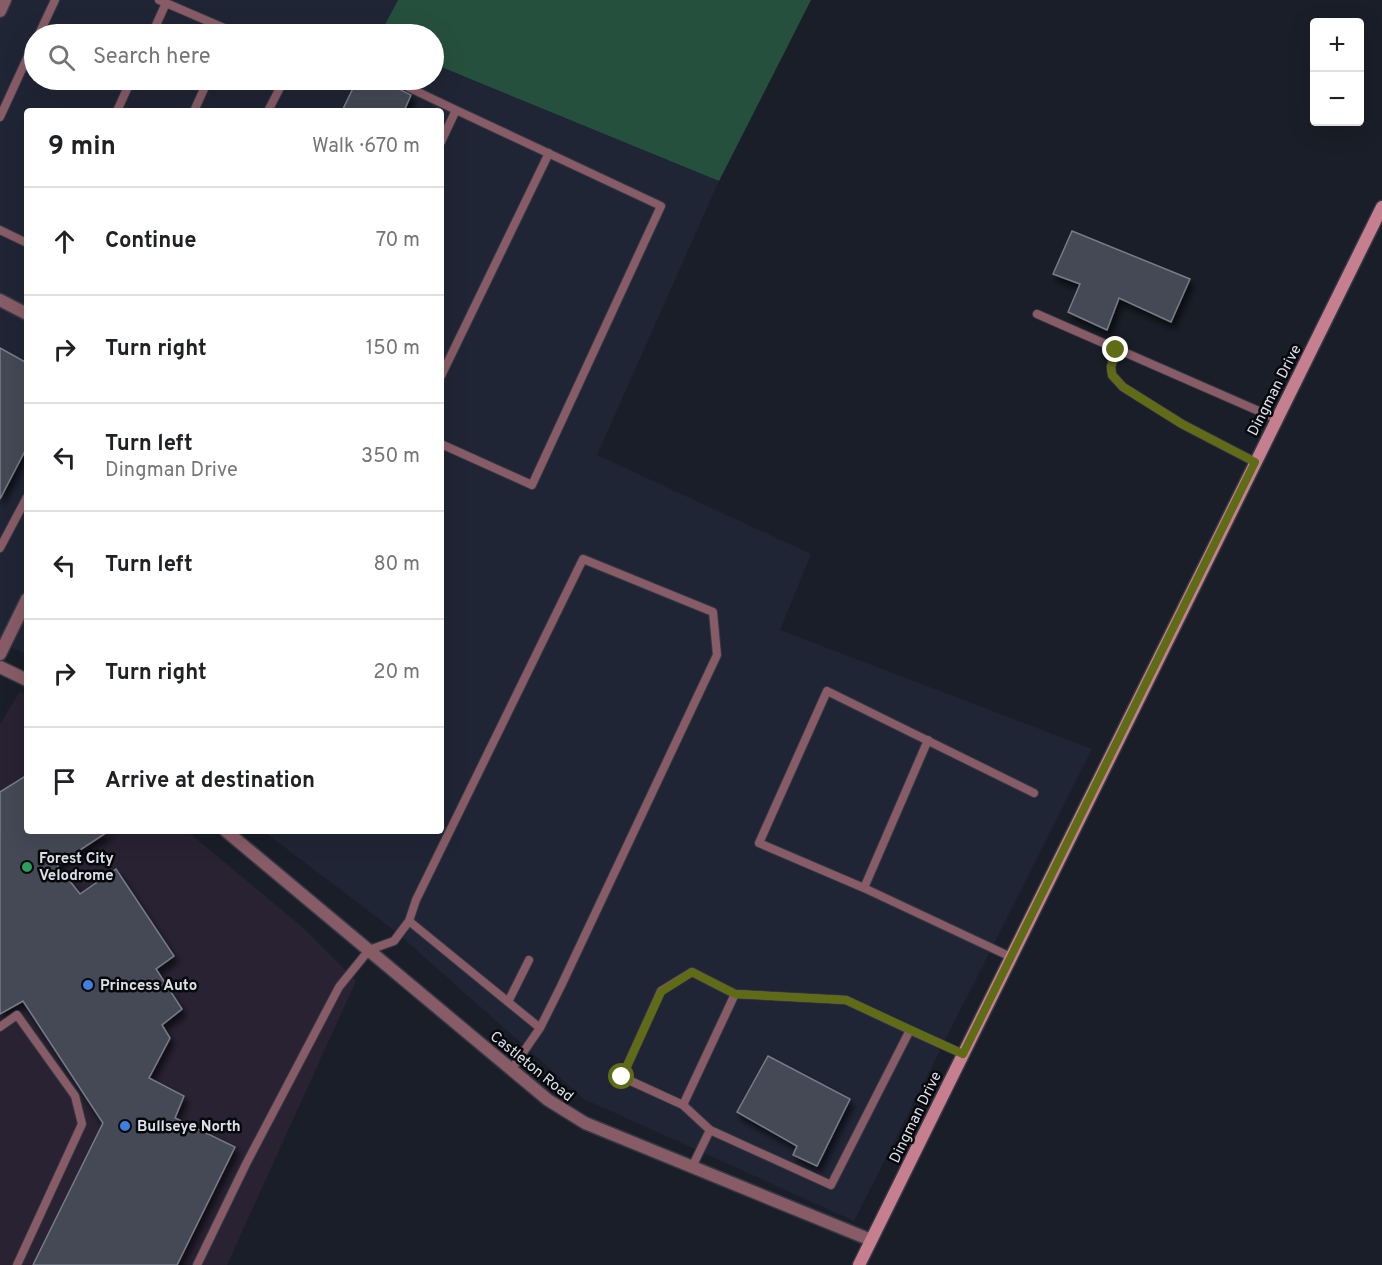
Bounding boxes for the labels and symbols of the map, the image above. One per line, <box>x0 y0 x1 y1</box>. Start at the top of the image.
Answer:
route end <box>1102 336 1128 362</box>
street label: Dingman Drive <box>1244 342 1306 439</box>
place label: Forest City Velodrome <box>39 850 114 886</box>
marker: Forest City Velodrome <box>20 860 34 874</box>
place label: Princess Auto <box>100 977 197 996</box>
marker: Princess Auto <box>81 978 95 992</box>
street label: Castleton Road <box>485 1028 577 1107</box>
route start <box>608 1063 634 1089</box>
street label: Dingman Drive <box>886 1069 947 1167</box>
place label: Bullseye North <box>137 1118 241 1137</box>
marker: Bullseye North <box>118 1119 132 1133</box>

